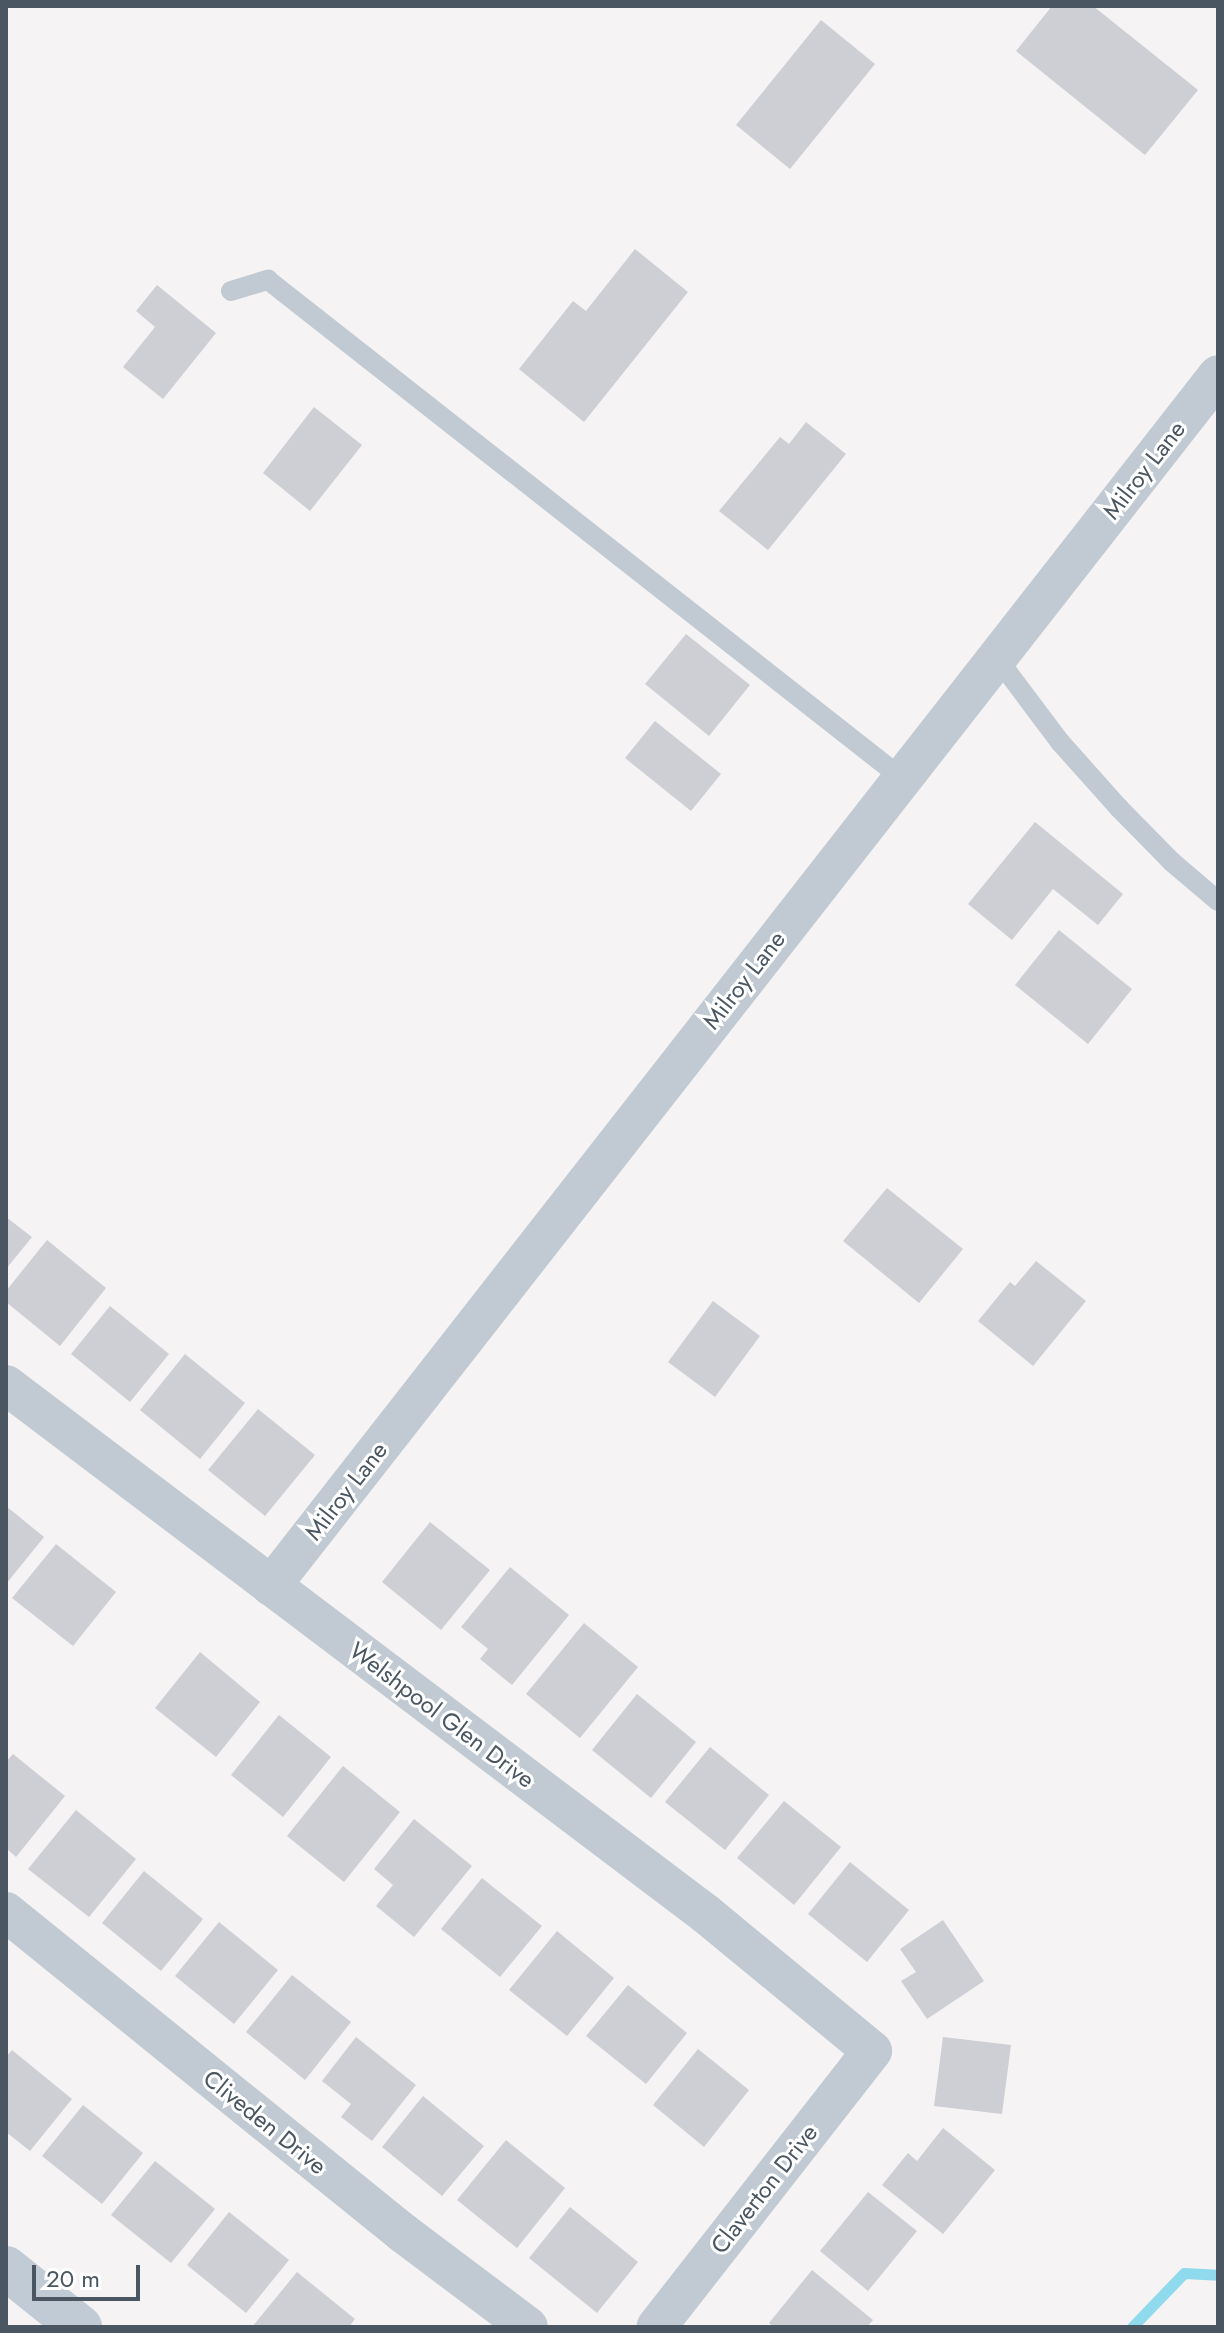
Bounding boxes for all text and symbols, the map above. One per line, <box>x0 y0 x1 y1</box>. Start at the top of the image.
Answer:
street label: Milroy Lane <box>1097 415 1191 525</box>
street label: Milroy Lane <box>697 925 791 1035</box>
street label: Milroy Lane <box>299 1436 393 1546</box>
street label: Welshpool Glen Drive <box>344 1636 540 1794</box>
street label: Cliveden Drive <box>198 2064 332 2180</box>
street label: Claverton Drive <box>705 2119 823 2259</box>
scale bar <box>36 2249 144 2299</box>
text: 20 m <box>46 2261 100 2296</box>

